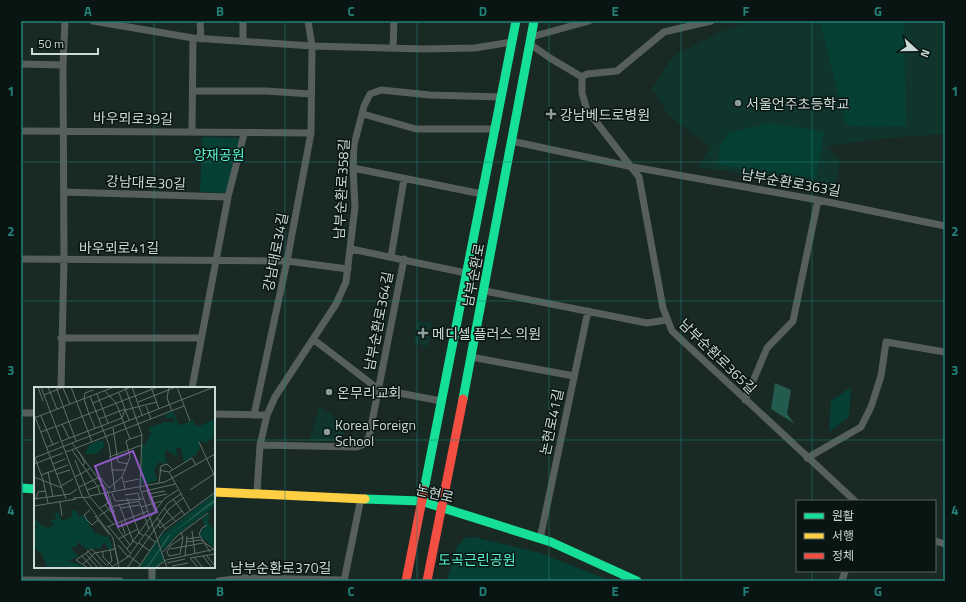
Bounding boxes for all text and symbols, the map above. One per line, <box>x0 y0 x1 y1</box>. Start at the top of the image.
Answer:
text: A <box>84 1 92 21</box>
text: B <box>216 1 224 21</box>
text: C <box>347 1 355 21</box>
text: D <box>479 1 487 21</box>
text: E <box>611 1 619 21</box>
text: F <box>743 1 750 21</box>
text: G <box>874 1 882 21</box>
scale bar <box>32 30 98 56</box>
north arrow <box>896 30 936 70</box>
text: 50 m <box>38 34 64 53</box>
text: N <box>917 47 934 60</box>
text: 1 <box>7 81 15 101</box>
text: 1 <box>951 81 959 101</box>
place label: 서울언주초등학교 <box>746 93 849 114</box>
marker: 서울언주초등학교 <box>733 98 743 108</box>
place label: 강남베드로병원 <box>560 104 650 125</box>
street label: 바우뫼로39길 <box>93 107 173 129</box>
marker: 강남베드로병원 <box>545 108 557 120</box>
street label: 남부순환로358길 <box>328 138 354 240</box>
park label: 양재공원 <box>193 144 245 165</box>
street label: 남부순환로363길 <box>740 163 842 201</box>
street label: 강남대로30길 <box>106 170 186 194</box>
street label: 강남대로34길 <box>257 211 293 293</box>
text: 2 <box>7 221 15 241</box>
text: 2 <box>951 221 959 241</box>
street label: 바우뫼로41길 <box>79 237 159 258</box>
street label: 남부순환로 <box>457 241 489 309</box>
street label: 남부순환로364길 <box>358 270 398 372</box>
street label: 남부순환로365길 <box>674 313 762 399</box>
place label: 메디셀 플러스 의원 <box>432 323 541 344</box>
marker: 메디셀 플러스 의원 <box>417 327 429 339</box>
text: 3 <box>7 360 15 380</box>
text: 3 <box>951 360 959 380</box>
place label: 온무리교회 <box>337 382 401 403</box>
inset map <box>34 387 215 568</box>
marker: 온무리교회 <box>324 387 334 397</box>
street label: 논현로41길 <box>534 387 568 457</box>
place label: Korea Foreign School <box>335 414 416 451</box>
marker: Korea Foreign School <box>322 427 332 437</box>
street label: 논현로 <box>414 478 456 508</box>
text: 4 <box>7 500 15 520</box>
legend <box>796 500 936 572</box>
text: 4 <box>951 500 959 520</box>
text: 원활 <box>832 506 854 525</box>
text: 서행 <box>832 526 854 545</box>
text: 정체 <box>832 546 854 565</box>
park label: 도곡근린공원 <box>438 549 516 570</box>
street label: 남부순환로370길 <box>231 557 331 578</box>
text: A <box>84 581 92 601</box>
text: B <box>216 581 224 601</box>
text: C <box>347 581 355 601</box>
text: D <box>479 581 487 601</box>
text: E <box>611 581 619 601</box>
text: F <box>743 581 750 601</box>
text: G <box>874 581 882 601</box>

